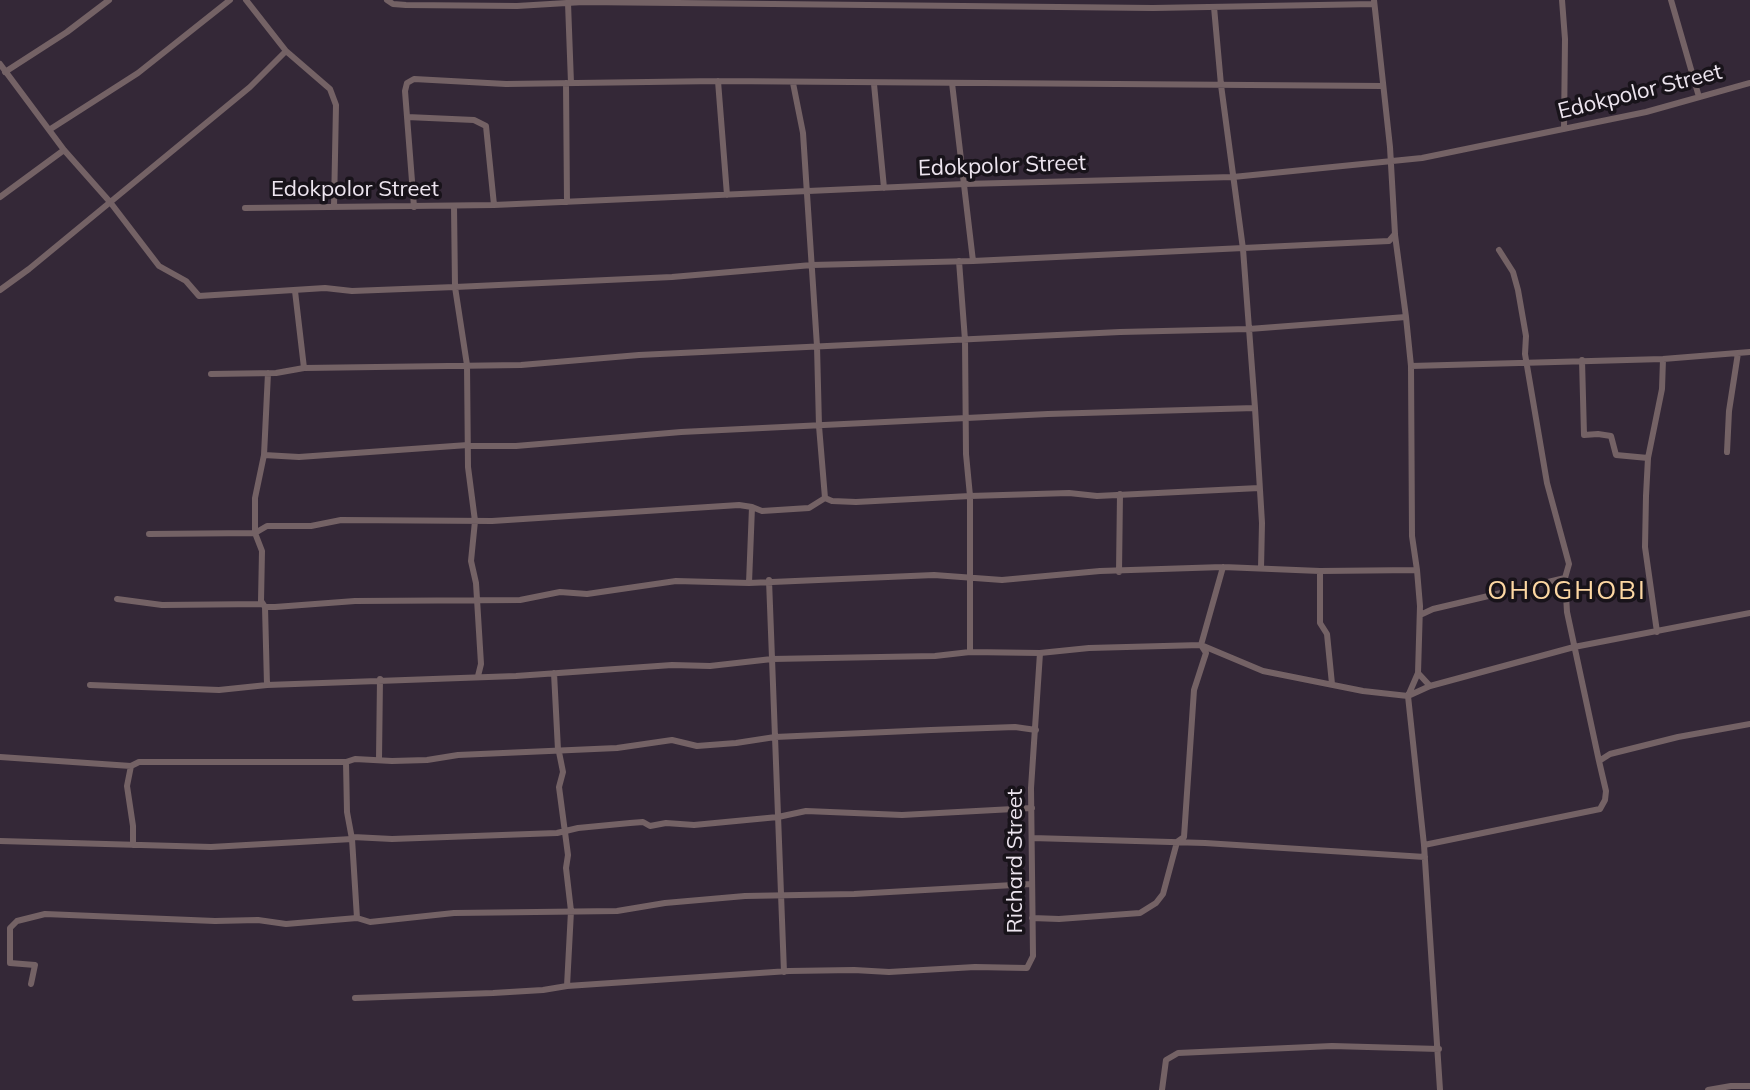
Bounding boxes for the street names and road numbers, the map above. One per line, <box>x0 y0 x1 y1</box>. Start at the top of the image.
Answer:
street label: Edokpolor Street <box>1555 59 1725 125</box>
street label: Edokpolor Street <box>918 150 1086 182</box>
street label: Edokpolor Street <box>271 176 439 202</box>
street label: Richard Street <box>1002 788 1028 934</box>

